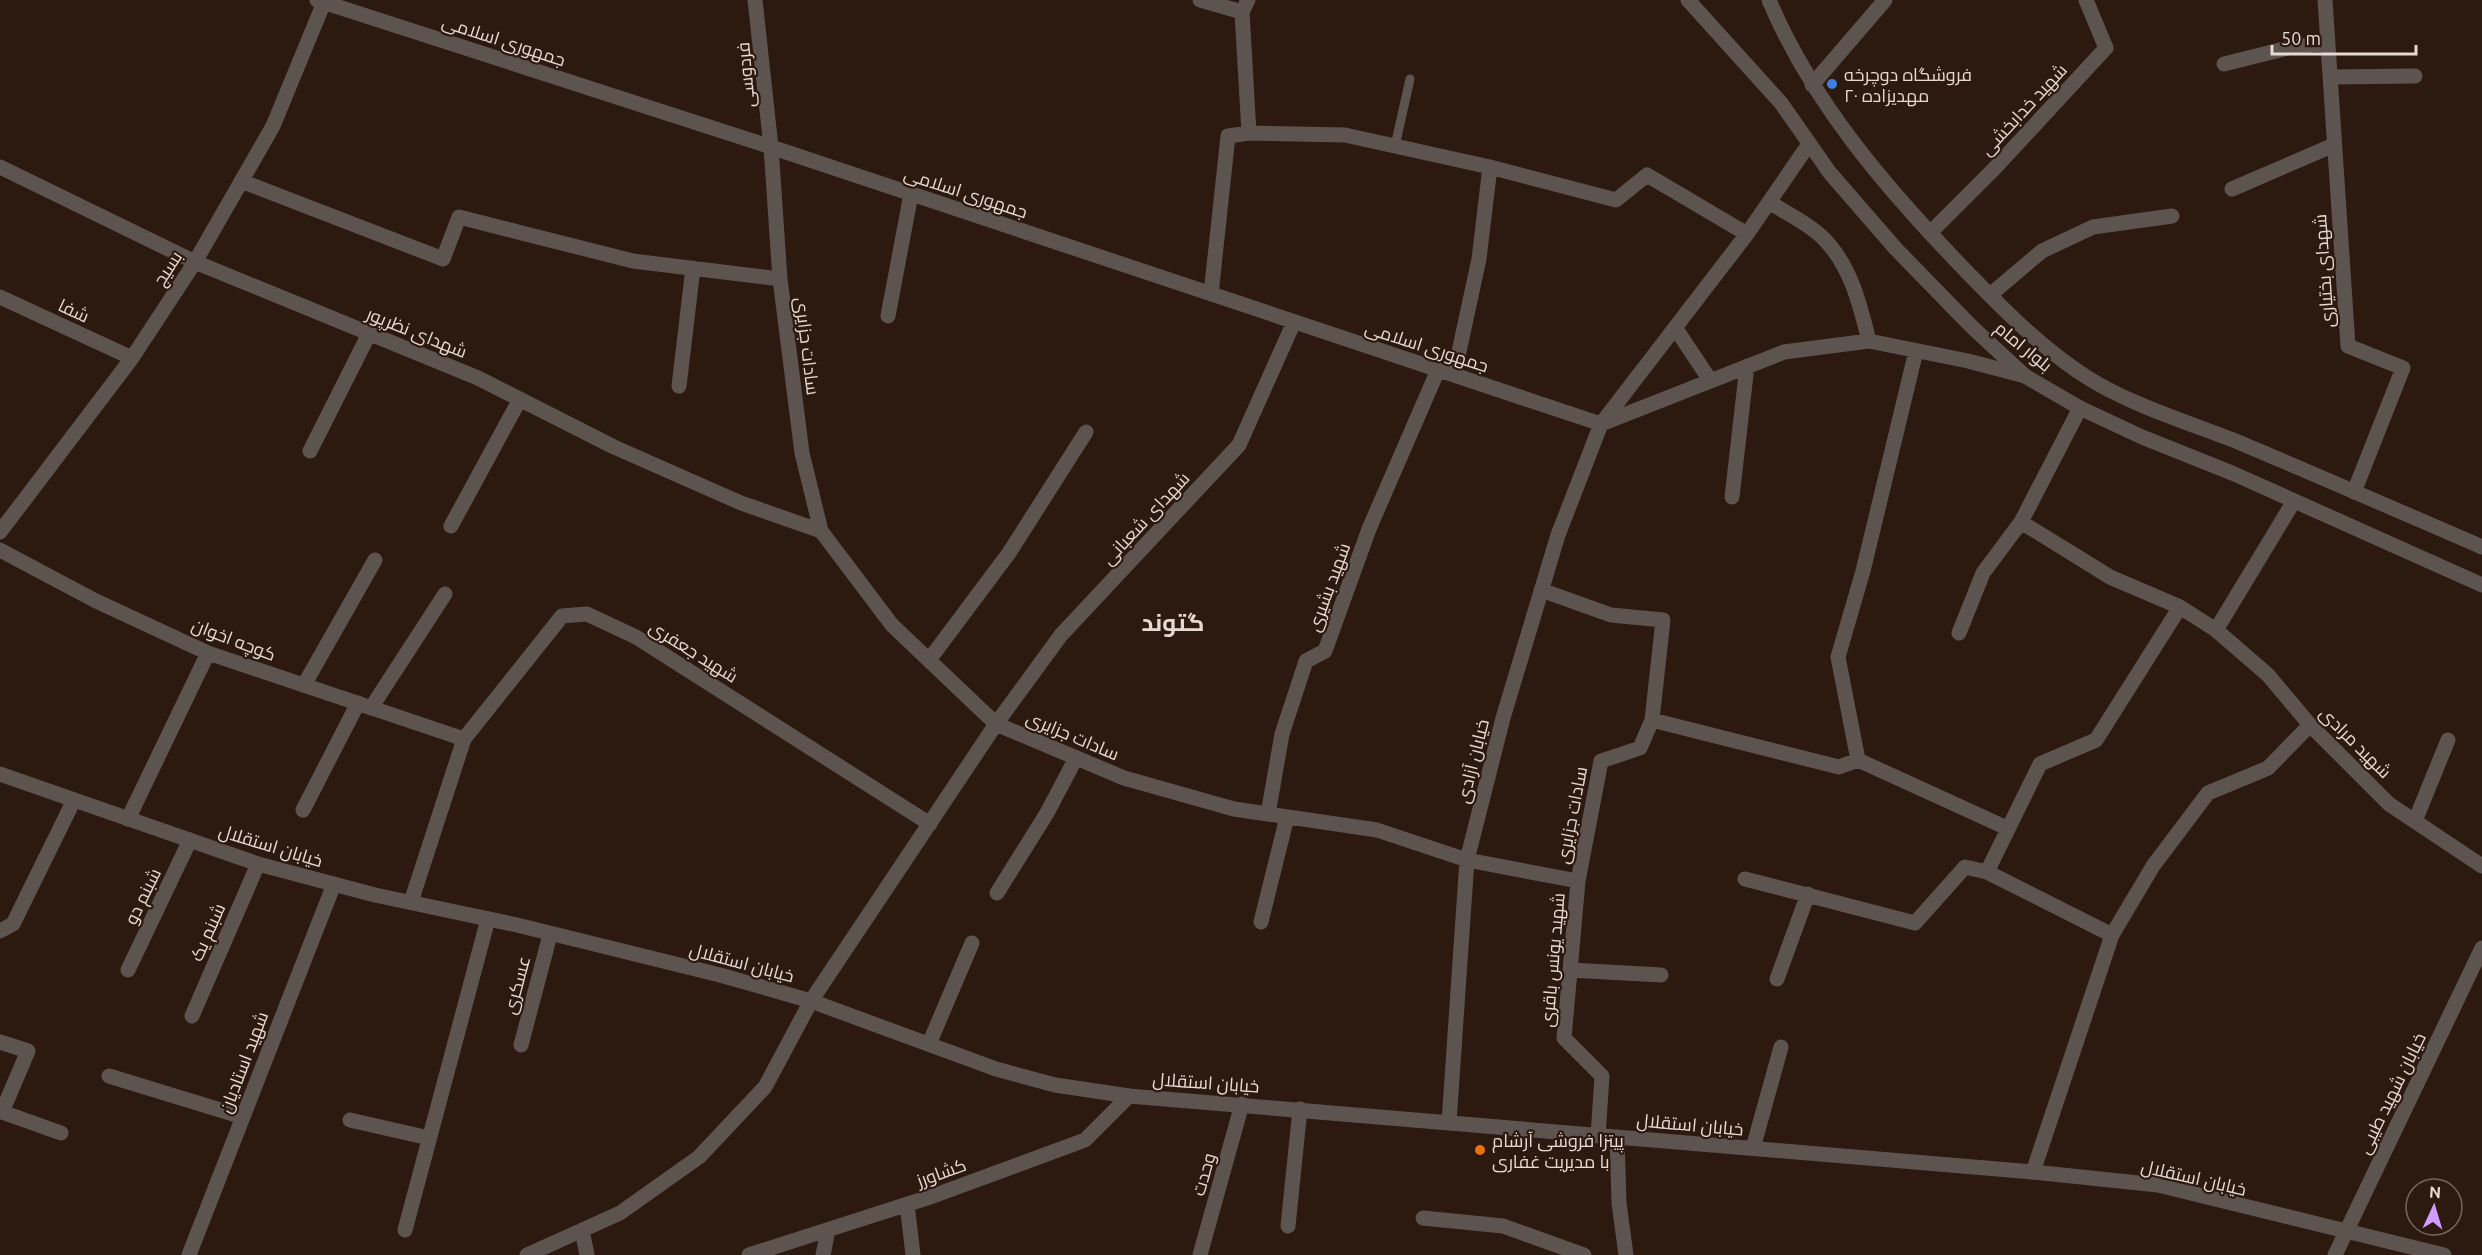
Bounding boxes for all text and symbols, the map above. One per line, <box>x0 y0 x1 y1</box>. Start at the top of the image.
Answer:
street label: جمهوری اسلامی <box>439 11 568 71</box>
scale bar <box>2272 18 2416 56</box>
text: 50 m <box>2281 28 2321 48</box>
street label: فردوسی <box>732 41 760 109</box>
street label: شهید خدابخشی <box>1976 59 2072 160</box>
place label: فروشگاه دوچرخه ۲۰ مهدیزاده <box>1844 64 1972 107</box>
marker: فروشگاه دوچرخه ۲۰ مهدیزاده <box>1825 77 1839 91</box>
street label: جمهوری اسلامی <box>901 163 1030 223</box>
street label: شهدای بختیاری <box>2309 213 2339 329</box>
street label: بسیج <box>149 247 188 291</box>
street label: شفا <box>55 294 93 326</box>
street label: سادات جزایری <box>790 296 824 396</box>
street label: شهدای نظرپور <box>362 302 470 364</box>
street label: جمهوری اسلامی <box>1362 317 1491 377</box>
street label: بلوار امام <box>1990 317 2056 377</box>
street label: شهدای شعبانی <box>1097 468 1194 570</box>
street label: شهید بشیری <box>1303 540 1355 635</box>
district label: گتوند <box>1141 609 1205 637</box>
street label: کوچه اخوان <box>188 614 279 667</box>
street label: شهید جعفری <box>645 616 742 688</box>
street label: شهید مرادی <box>2315 702 2396 783</box>
street label: سادات جزایری <box>1023 707 1122 765</box>
street label: خیابان آزادی <box>1452 717 1494 806</box>
street label: سادات جزایری <box>1552 765 1592 866</box>
street label: خیابان استقلال <box>216 820 325 872</box>
street label: شبنم دو <box>120 865 167 929</box>
street label: شهید یونس باقری <box>1536 892 1570 1028</box>
street label: شبنم یک <box>185 900 231 965</box>
street label: خیابان استقلال <box>687 938 796 987</box>
street label: عسکری <box>499 954 535 1017</box>
street label: شهید استادیان <box>215 1008 273 1116</box>
street label: خیابان شهید طیبی <box>2353 1029 2431 1158</box>
street label: خیابان استقلال <box>1152 1068 1260 1098</box>
street label: خیابان استقلال <box>1635 1109 1744 1141</box>
place label: پیتزا فروشی آرشام با مدیریت غفاری <box>1492 1130 1624 1173</box>
marker: پیتزا فروشی آرشام با مدیریت غفاری <box>1473 1143 1487 1157</box>
street label: وحدت <box>1187 1150 1221 1198</box>
street label: کشاورز <box>913 1154 969 1192</box>
street label: خیابان استقلال <box>2139 1155 2249 1201</box>
north arrow <box>2404 1177 2464 1237</box>
text: N <box>2428 1183 2442 1201</box>

